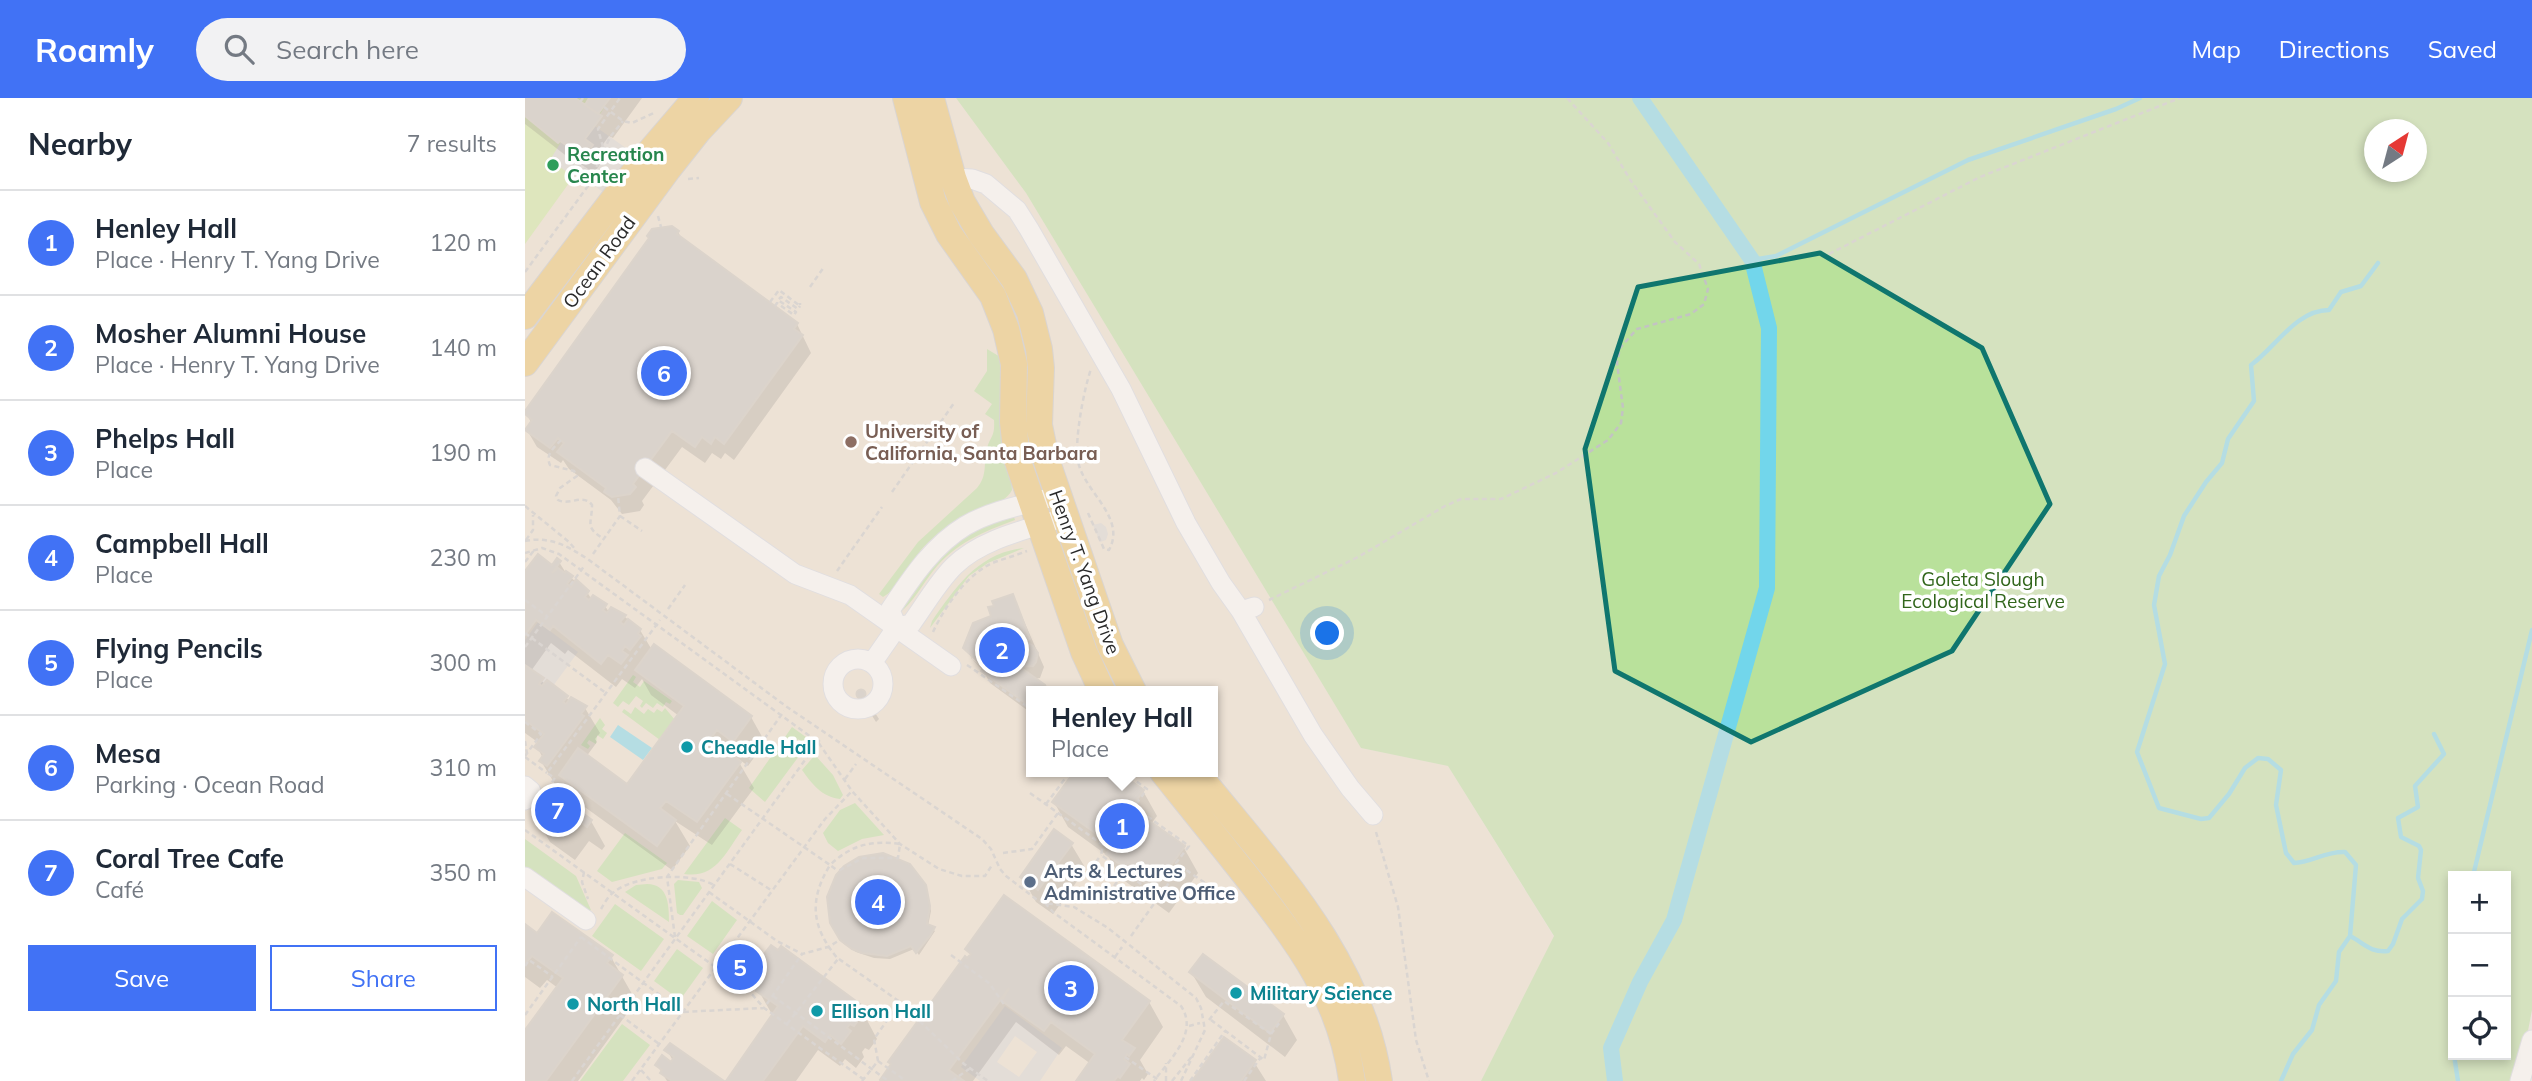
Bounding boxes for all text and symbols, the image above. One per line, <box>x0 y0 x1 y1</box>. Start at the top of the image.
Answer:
search box <box>196 18 686 81</box>
text: Roamly <box>35 29 154 70</box>
icon: search <box>220 30 258 68</box>
text: Search here <box>276 33 419 66</box>
text: Map <box>2191 34 2241 64</box>
text: Directions <box>2279 34 2390 64</box>
text: Saved <box>2428 34 2497 64</box>
north arrow <box>2364 119 2427 182</box>
text: Nearby <box>28 125 132 163</box>
text: 7 results <box>407 129 497 158</box>
place label: Recreation Center <box>567 142 664 188</box>
marker: Recreation Center <box>545 157 561 173</box>
street label: Ocean Road <box>557 211 641 313</box>
text: Henley Hall <box>95 212 237 245</box>
text: 1 <box>44 228 58 257</box>
text: 120 m <box>429 228 497 257</box>
text: Place · Henry T. Yang Drive <box>95 245 380 274</box>
text: Mosher Alumni House <box>95 317 366 350</box>
text: 2 <box>44 333 58 362</box>
text: 140 m <box>429 333 497 362</box>
pin: 6 <box>641 347 687 399</box>
text: Place · Henry T. Yang Drive <box>95 350 380 379</box>
place label: University of California, Santa Barbara <box>865 419 1098 465</box>
text: Phelps Hall <box>95 422 235 455</box>
marker: University of California, Santa Barbara <box>843 434 859 450</box>
text: 3 <box>44 438 58 467</box>
text: 190 m <box>429 438 497 467</box>
text: Place <box>95 455 153 484</box>
street label: Henry T. Yang Drive <box>1044 487 1126 657</box>
text: Campbell Hall <box>95 527 269 560</box>
text: 4 <box>44 543 58 572</box>
text: 230 m <box>429 543 497 572</box>
text: Place <box>95 560 153 589</box>
park label: Goleta Slough Ecological Reserve <box>1901 567 2065 613</box>
your location <box>1310 616 1344 650</box>
pin: 2 <box>979 624 1025 676</box>
text: Flying Pencils <box>95 632 263 665</box>
text: 5 <box>44 648 58 677</box>
text: 300 m <box>429 648 497 677</box>
text: Place <box>95 665 153 694</box>
popup <box>1026 686 1218 777</box>
text: Henley Hall <box>1051 701 1193 734</box>
text: Place <box>1051 734 1109 763</box>
place label: Cheadle Hall <box>701 735 816 759</box>
text: Mesa <box>95 737 161 770</box>
marker: Cheadle Hall <box>679 739 695 755</box>
text: 6 <box>44 753 58 782</box>
text: 310 m <box>429 753 497 782</box>
text: Parking · Ocean Road <box>95 770 325 799</box>
pin: 7 <box>535 784 581 836</box>
pin: 1 <box>1099 800 1145 852</box>
text: Coral Tree Cafe <box>95 842 284 875</box>
text: 7 <box>44 858 58 887</box>
text: 350 m <box>429 858 497 887</box>
place label: Arts & Lectures Administrative Office <box>1044 859 1235 905</box>
map controls <box>2448 871 2511 1060</box>
button: + <box>2448 871 2511 934</box>
marker: Arts & Lectures Administrative Office <box>1022 874 1038 890</box>
text: Café <box>95 875 144 904</box>
pin: 4 <box>855 876 901 928</box>
button: − <box>2448 934 2511 997</box>
pin: 5 <box>717 941 763 993</box>
button: Save <box>28 945 256 1011</box>
button: Share <box>270 945 497 1011</box>
pin: 3 <box>1048 962 1094 1014</box>
place label: Military Science <box>1250 981 1392 1005</box>
marker: Military Science <box>1228 985 1244 1001</box>
place label: North Hall <box>587 992 681 1016</box>
marker: North Hall <box>565 996 581 1012</box>
button: locate <box>2448 997 2511 1060</box>
place label: Ellison Hall <box>831 999 931 1023</box>
marker: Ellison Hall <box>809 1003 825 1019</box>

